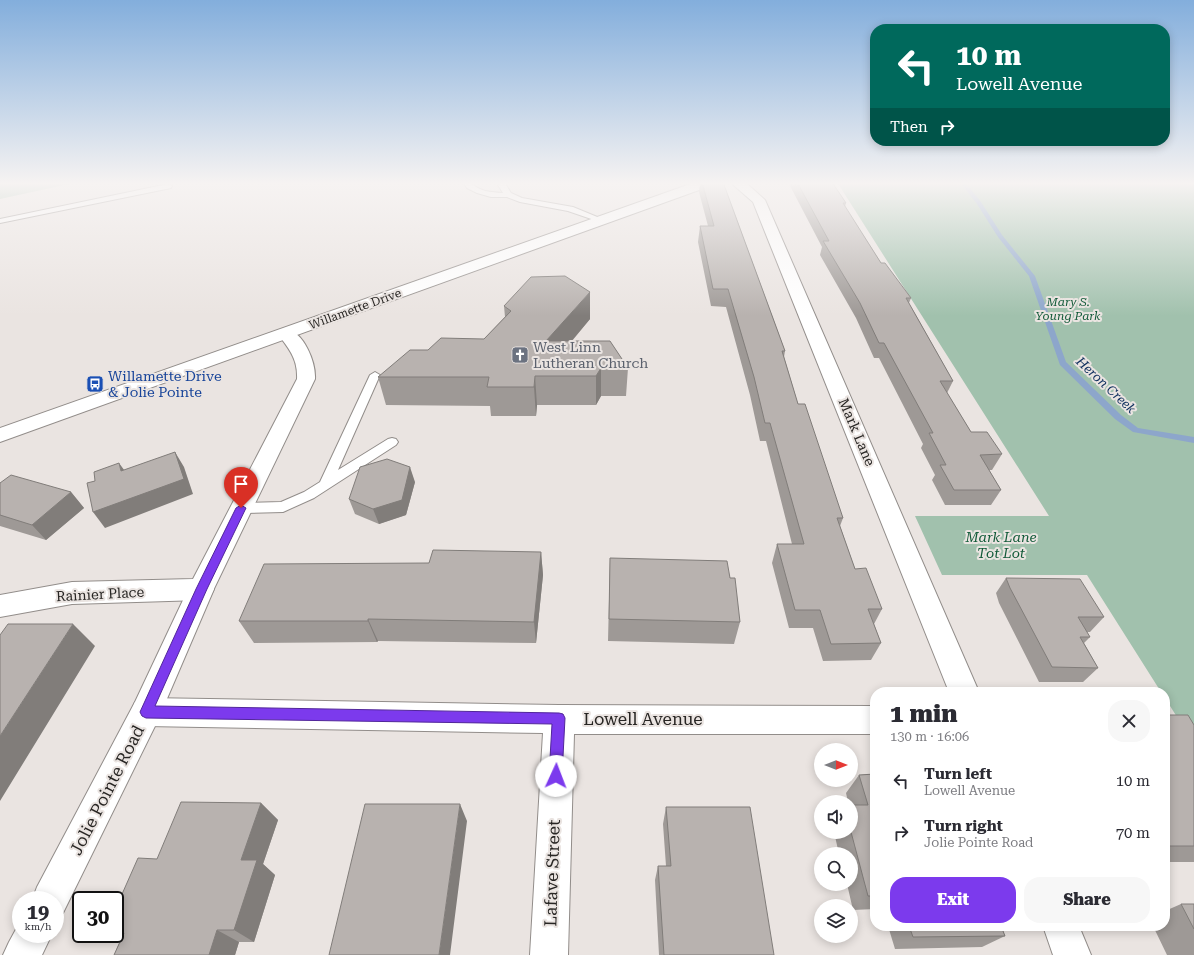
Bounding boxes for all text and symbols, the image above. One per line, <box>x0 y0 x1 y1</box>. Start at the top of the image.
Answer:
text: 10 m <box>956 39 1021 72</box>
icon: left <box>890 40 942 92</box>
text: Lowell Avenue <box>956 73 1082 94</box>
icon: right <box>936 116 958 138</box>
text: Then <box>890 118 928 136</box>
street label: Willamette Drive <box>307 286 404 332</box>
park label: Mary S. Young Park <box>1035 295 1101 323</box>
place label: West Linn Lutheran Church <box>533 339 648 371</box>
church icon: West Linn Lutheran Church <box>510 345 530 365</box>
water label: Heron Creek <box>1072 353 1140 417</box>
place label: Willamette Drive & Jolie Pointe <box>108 368 222 400</box>
bus stop icon: Willamette Drive & Jolie Pointe <box>85 374 105 394</box>
street label: Mark Lane <box>836 396 879 469</box>
pin <box>224 467 258 508</box>
icon: arrive <box>230 473 252 495</box>
park label: Mark Lane Tot Lot <box>964 529 1037 561</box>
street label: Rainier Place <box>55 584 145 604</box>
text: 1 min <box>890 700 957 728</box>
button: close <box>1108 700 1150 742</box>
street label: Lowell Avenue <box>583 709 703 729</box>
street label: Jolie Pointe Road <box>66 722 148 858</box>
text: 130 m · 16:06 <box>890 729 969 744</box>
north arrow <box>814 743 858 787</box>
map controls <box>814 743 858 943</box>
position arrow <box>535 755 577 797</box>
text: Turn left <box>924 765 992 783</box>
icon: left <box>890 770 912 792</box>
text: 10 m <box>1116 772 1150 790</box>
text: Lowell Avenue <box>924 783 1015 798</box>
button: sound <box>814 795 858 839</box>
text: Turn right <box>924 817 1003 835</box>
street label: Lafave Street <box>540 819 564 927</box>
icon: right <box>890 822 912 844</box>
text: 70 m <box>1116 824 1150 842</box>
text: Jolie Pointe Road <box>924 835 1033 850</box>
button: search <box>814 847 858 891</box>
button: Exit <box>890 877 1016 923</box>
button: Share <box>1024 877 1150 923</box>
speed limit sign: 30 <box>72 891 124 943</box>
button: layers <box>814 899 858 943</box>
text: 19 <box>27 900 49 924</box>
text: km/h <box>25 921 51 932</box>

